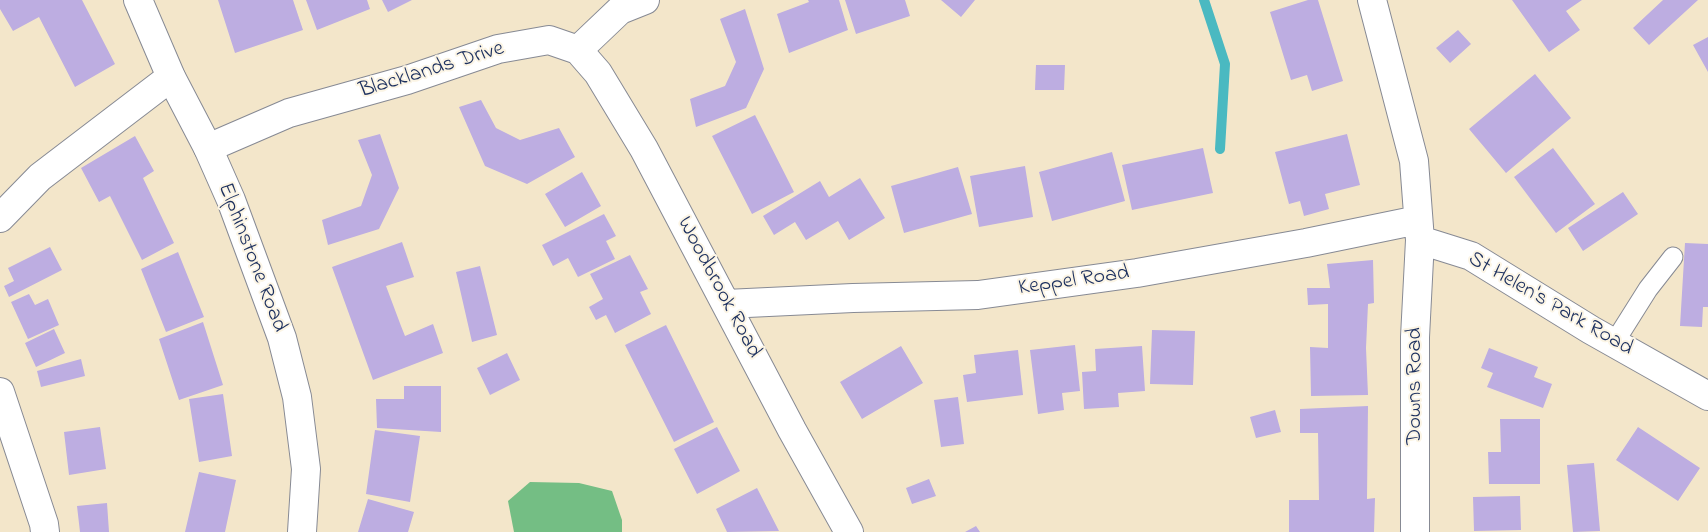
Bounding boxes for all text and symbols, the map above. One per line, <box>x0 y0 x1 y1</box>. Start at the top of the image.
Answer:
street label: Blacklands Drive <box>356 36 508 106</box>
street label: Elphinstone Road <box>210 180 292 336</box>
street label: Woodbrook Road <box>670 213 766 363</box>
street label: St Helen's Park Road <box>1463 247 1637 363</box>
street label: Keppel Road <box>1017 261 1131 303</box>
street label: Downs Road <box>1403 327 1429 445</box>

